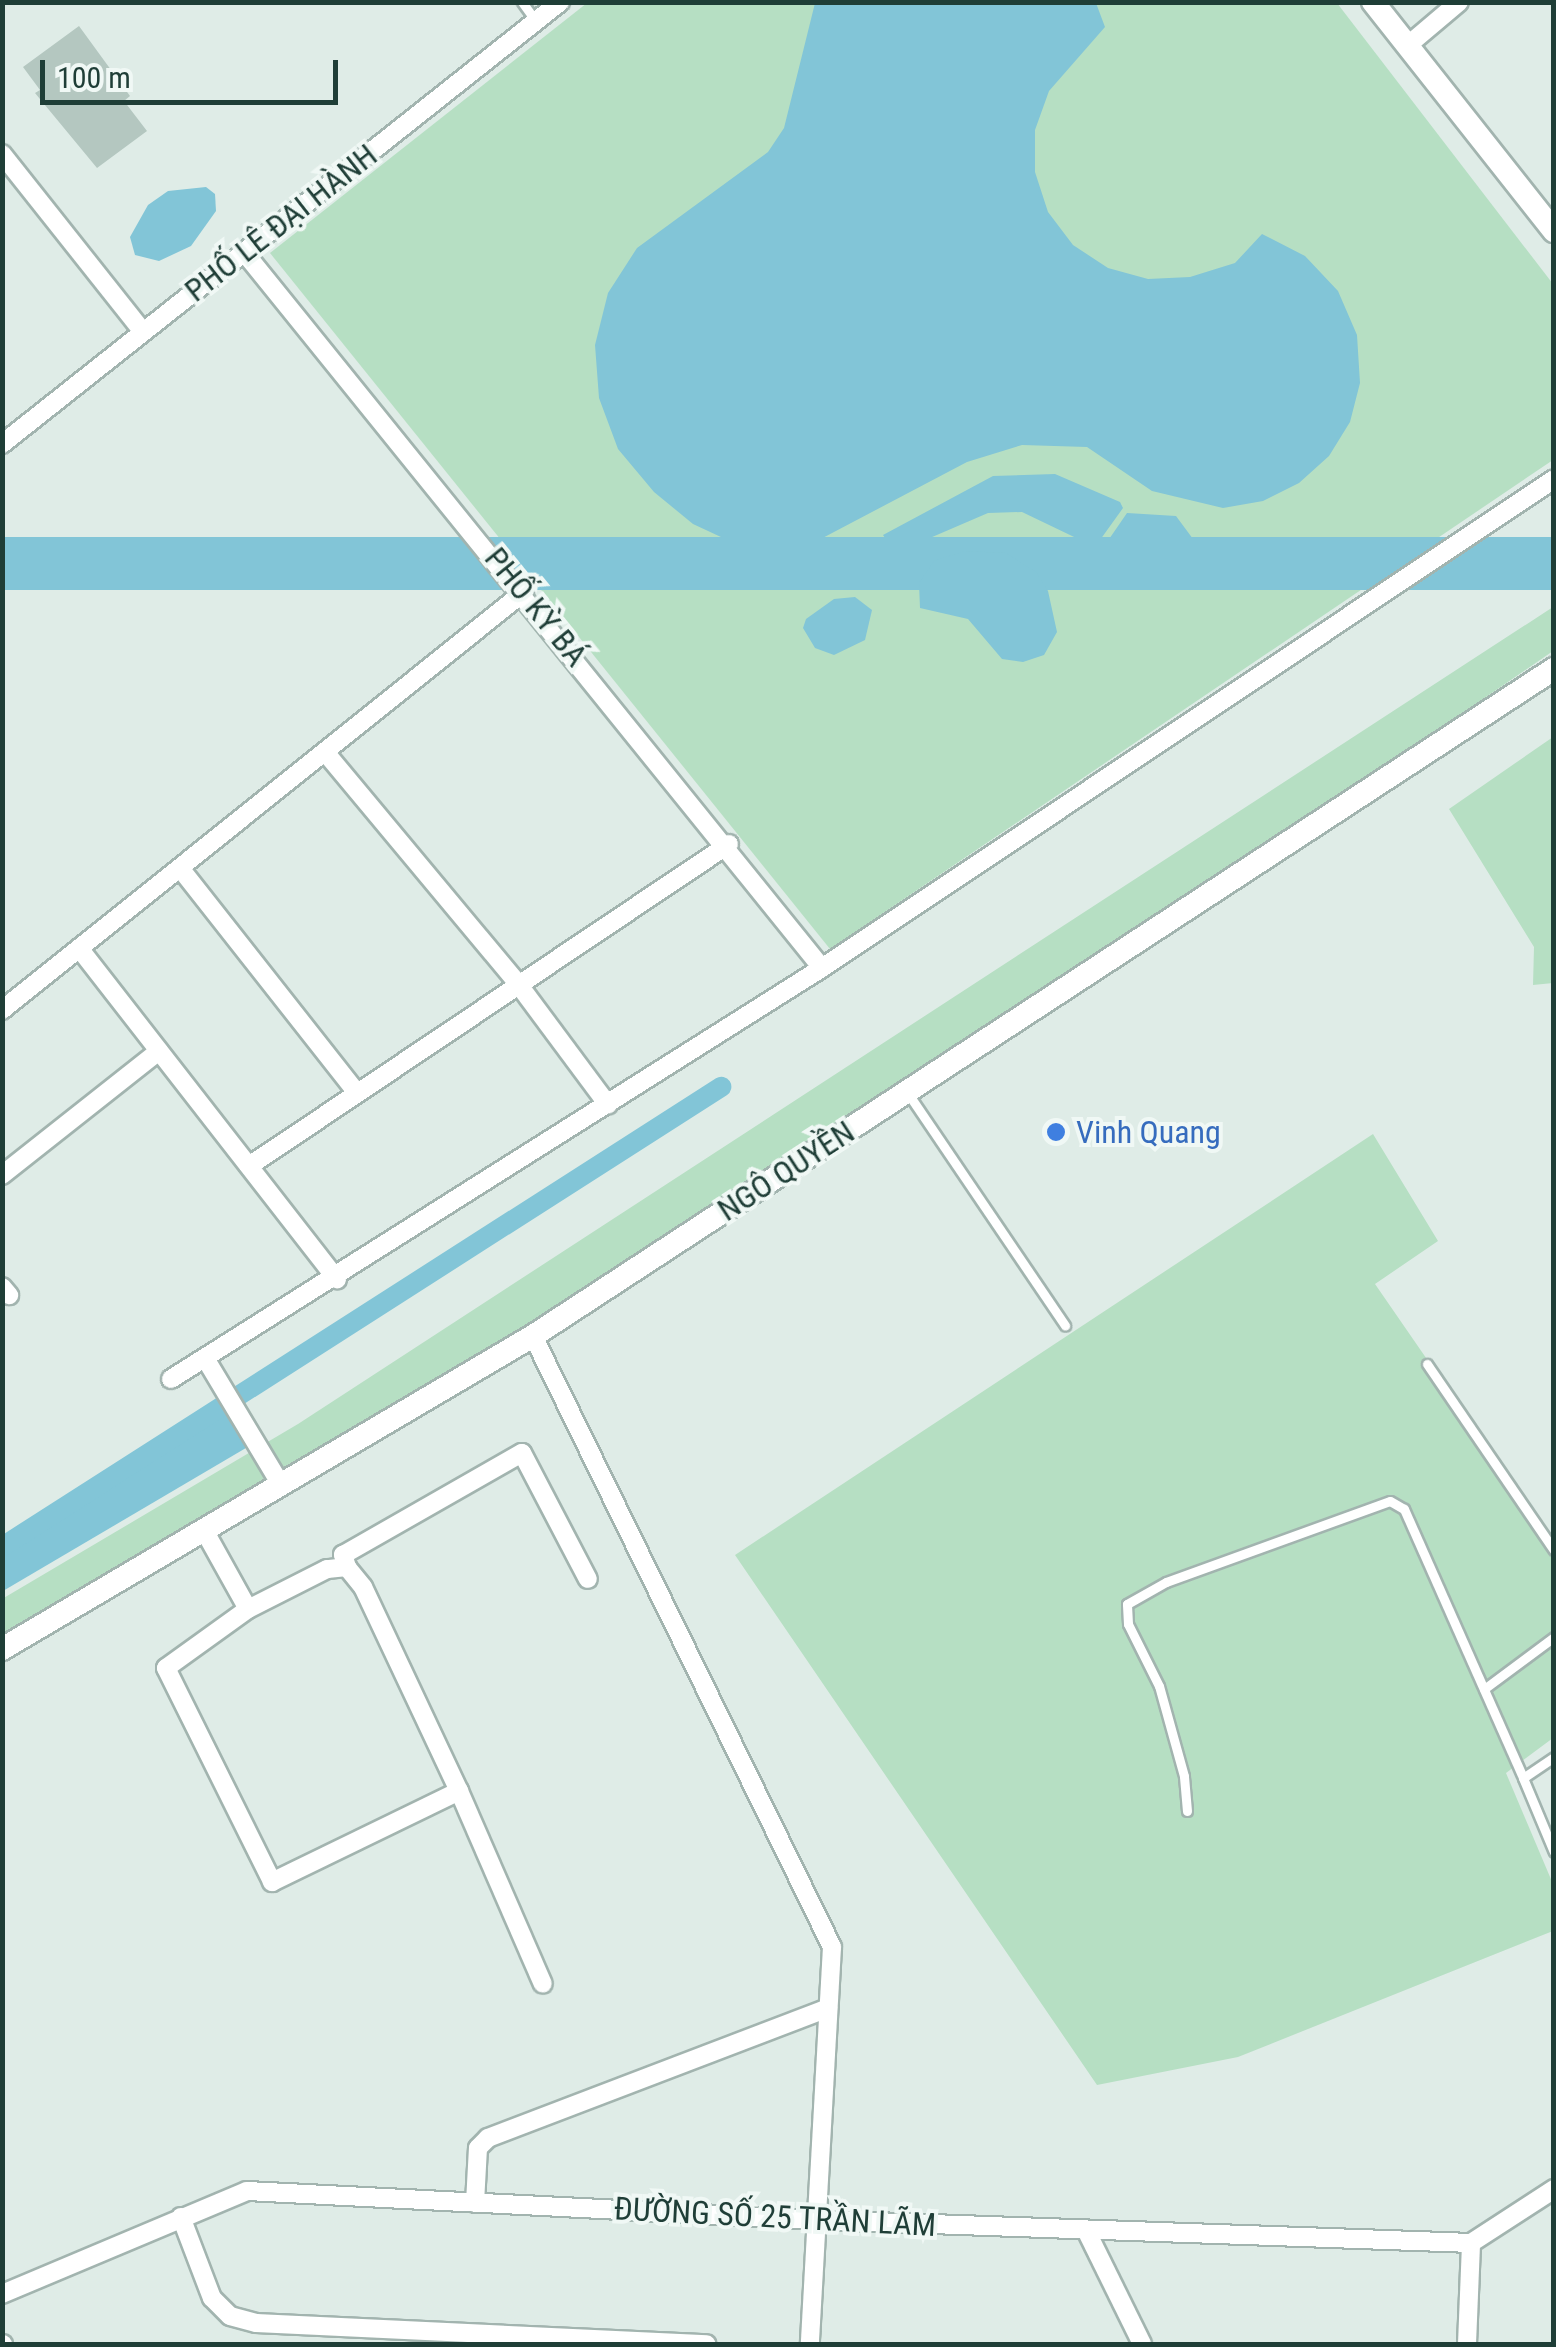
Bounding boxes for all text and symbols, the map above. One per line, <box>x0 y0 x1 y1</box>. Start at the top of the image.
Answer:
scale bar <box>45 40 342 102</box>
text: 100 m <box>57 60 131 95</box>
street label: PHỐ LÊ ĐẠI HÀNH <box>177 136 385 310</box>
street label: PHỐ KỲ BÁ <box>477 540 595 674</box>
street label: NGÔ QUYỀN <box>711 1113 861 1229</box>
place label: Vinh Quang <box>1076 1113 1221 1151</box>
marker: Vinh Quang <box>1045 1121 1067 1143</box>
street label: ĐƯỜNG SỐ 25 TRẦN LÃM <box>613 2189 937 2245</box>

